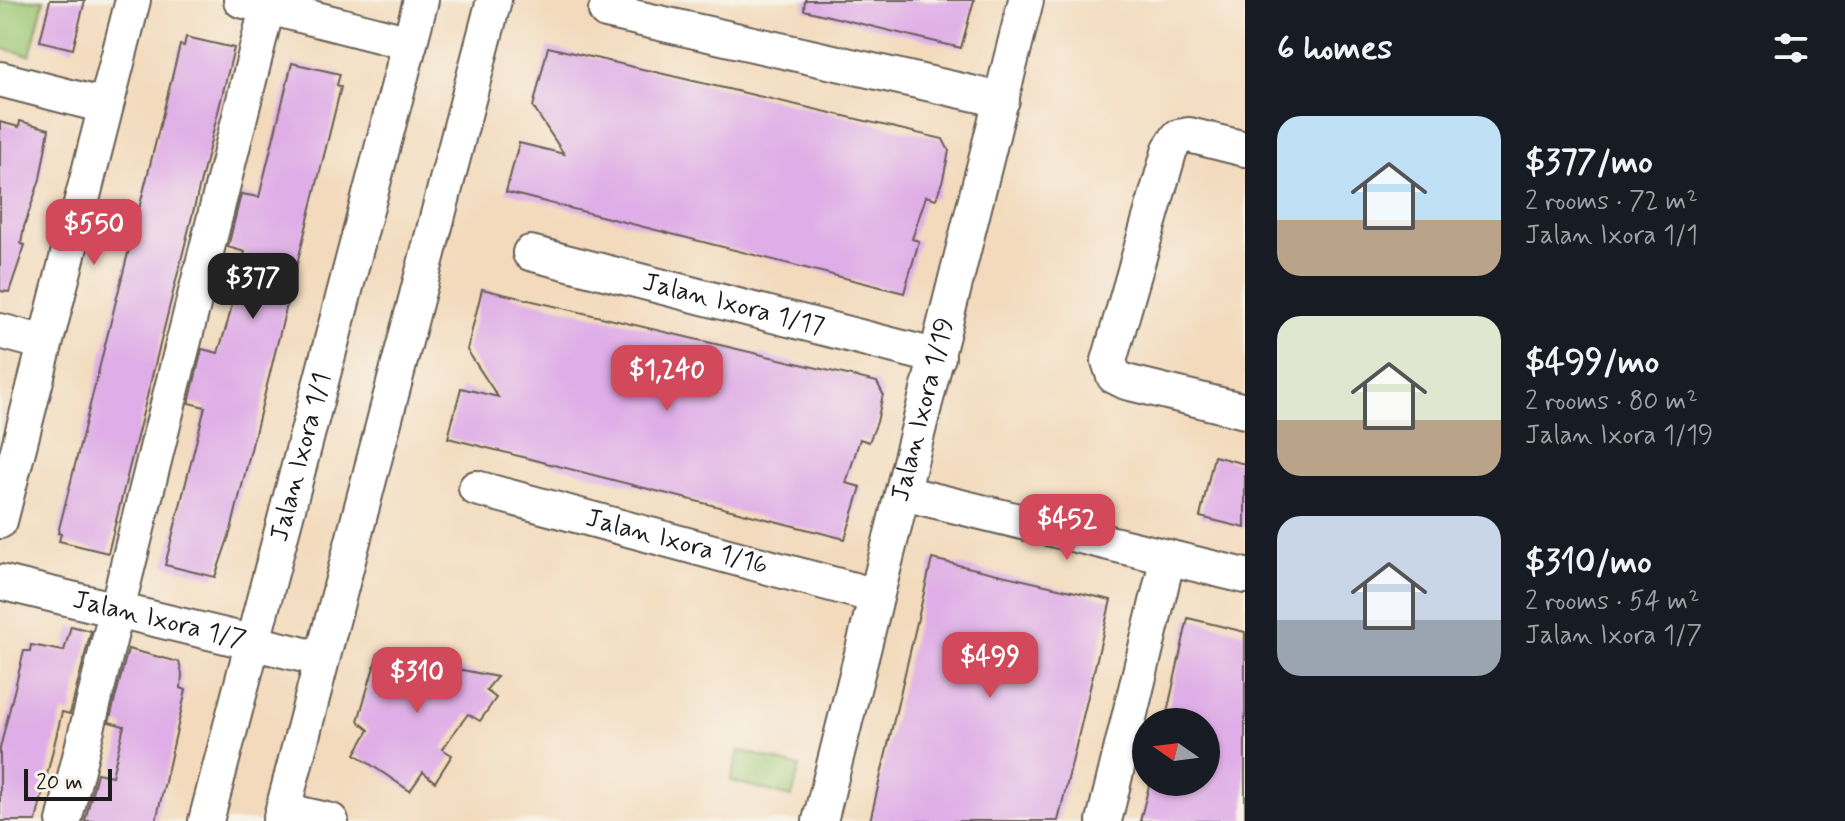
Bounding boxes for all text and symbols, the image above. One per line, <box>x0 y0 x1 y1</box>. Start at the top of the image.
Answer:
text: 6 homes <box>1277 26 1392 71</box>
icon: filters <box>1769 26 1813 70</box>
text: $377/mo <box>1525 140 1653 185</box>
icon: home <box>1341 148 1437 244</box>
text: 2 rooms · 72 m² <box>1525 185 1698 219</box>
pin: $550 <box>47 199 141 267</box>
text: $550 <box>64 208 124 242</box>
text: Jalan Ixora 1/1 <box>1525 219 1698 253</box>
pin: $377 <box>206 253 300 321</box>
text: $377 <box>226 262 280 296</box>
street label: Jalan Ixora 1/17 <box>639 265 828 344</box>
street label: Jalan Ixora 1/19 <box>884 314 963 505</box>
text: $499/mo <box>1525 340 1659 385</box>
pin: $1,240 <box>602 345 732 413</box>
icon: home <box>1341 348 1437 444</box>
text: $1,240 <box>629 354 705 388</box>
street label: Jalan Ixora 1/1 <box>263 369 340 545</box>
text: 2 rooms · 80 m² <box>1525 385 1698 419</box>
text: Jalan Ixora 1/19 <box>1525 419 1713 453</box>
pin: $452 <box>1020 494 1114 562</box>
street label: Jalan Ixora 1/16 <box>582 501 772 583</box>
text: $452 <box>1037 503 1097 537</box>
text: $310/mo <box>1525 540 1652 585</box>
icon: home <box>1341 548 1437 644</box>
street label: Jalan Ixora 1/7 <box>69 583 250 657</box>
text: 2 rooms · 54 m² <box>1525 585 1700 619</box>
text: Jalan Ixora 1/7 <box>1525 619 1702 653</box>
pin: $499 <box>943 632 1037 700</box>
text: $499 <box>960 641 1020 675</box>
pin: $310 <box>370 647 464 715</box>
text: $310 <box>390 656 444 690</box>
north arrow <box>1132 708 1220 796</box>
map controls <box>1132 708 1220 796</box>
scale bar <box>24 765 112 801</box>
text: 20 m <box>36 769 83 797</box>

